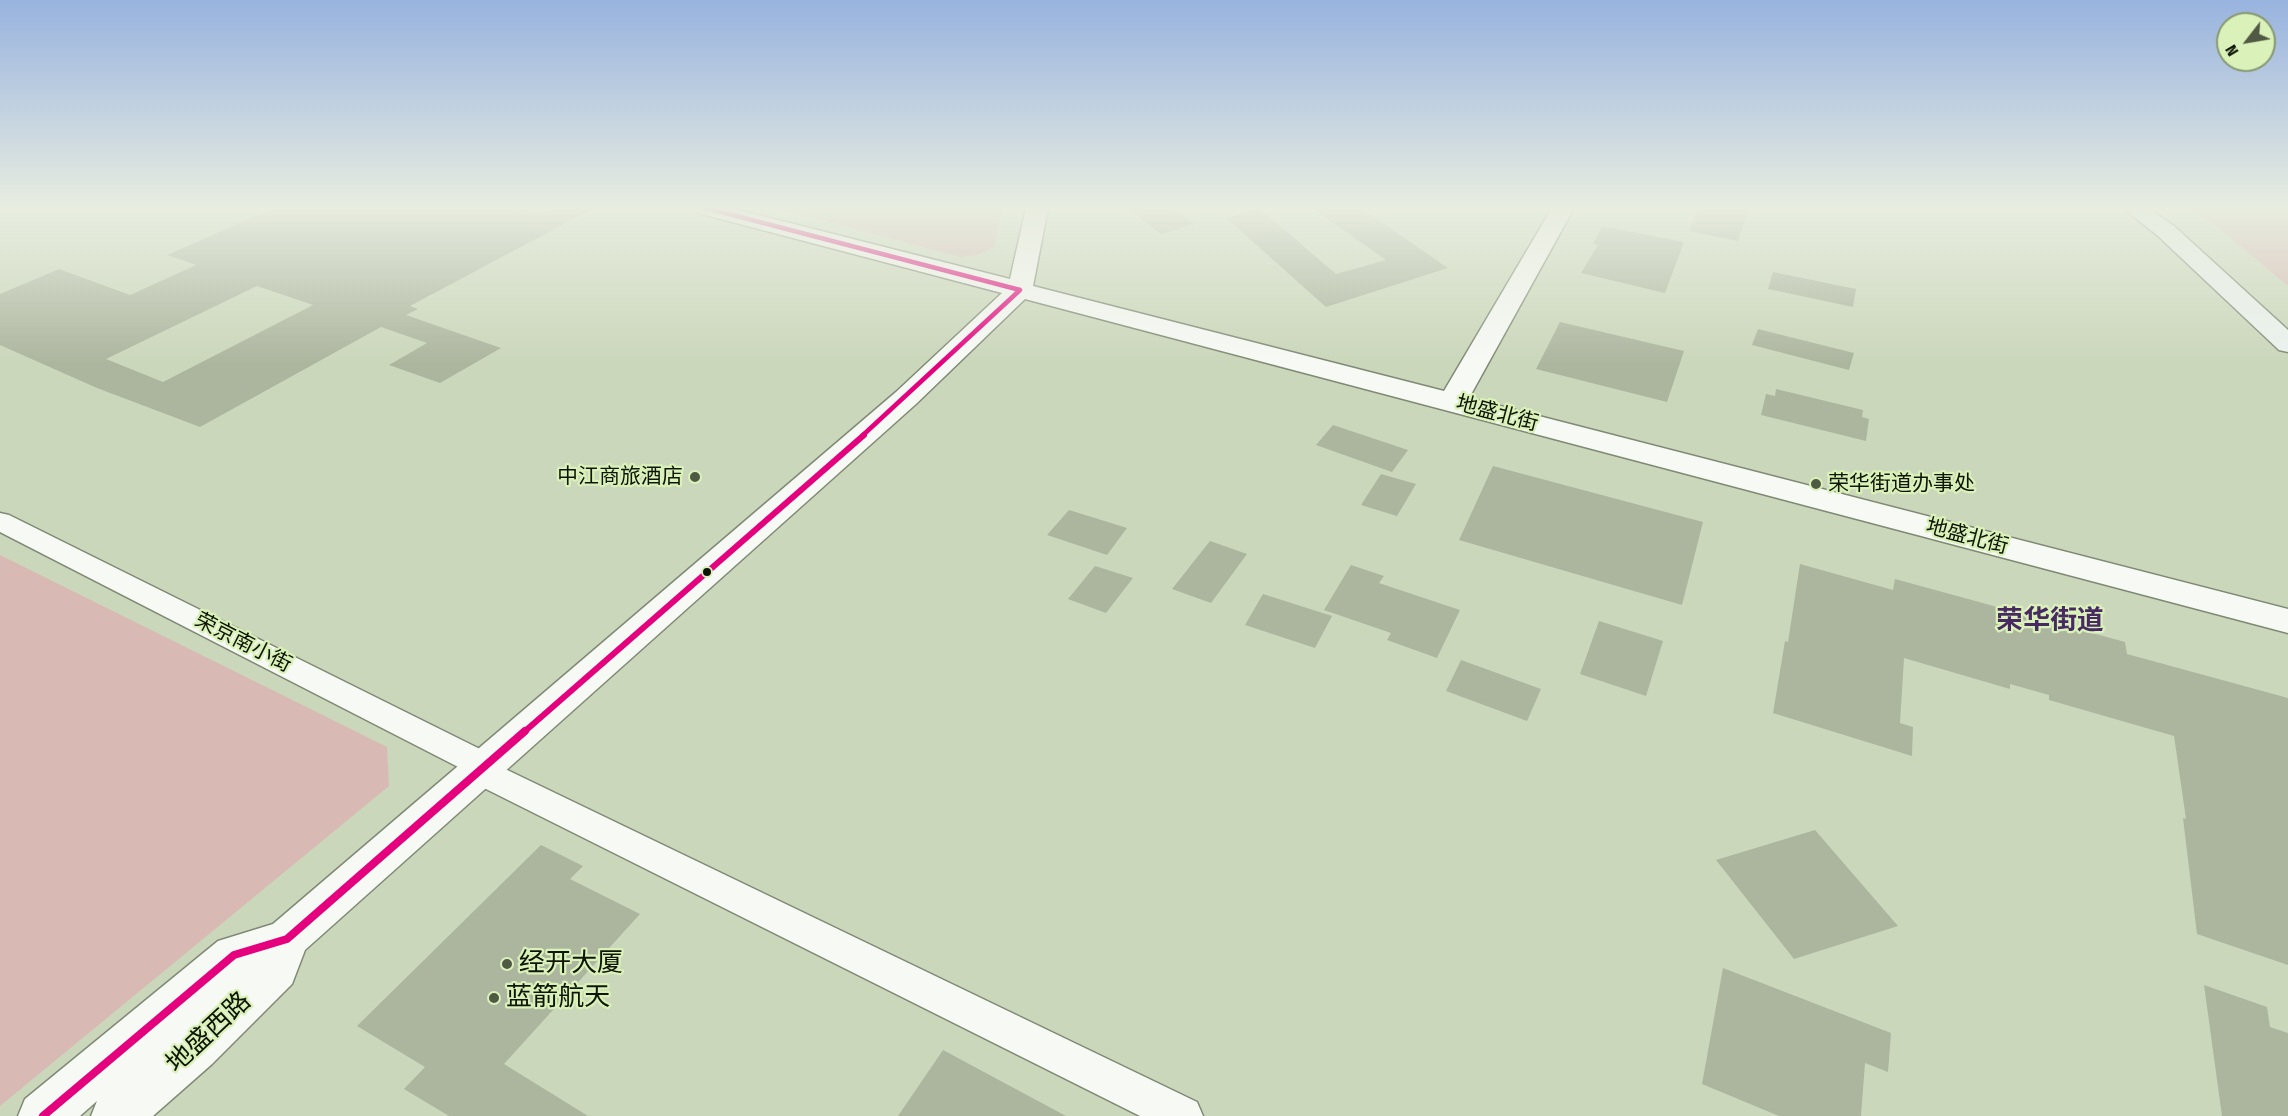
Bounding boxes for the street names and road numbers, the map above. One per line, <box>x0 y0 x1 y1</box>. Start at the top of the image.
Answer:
street label: 地盛北街 <box>1453 391 1541 437</box>
street label: 地盛北街 <box>1923 514 2011 560</box>
street label: 荣京南小街 <box>191 608 295 678</box>
street label: 地盛西路 <box>160 986 258 1080</box>

